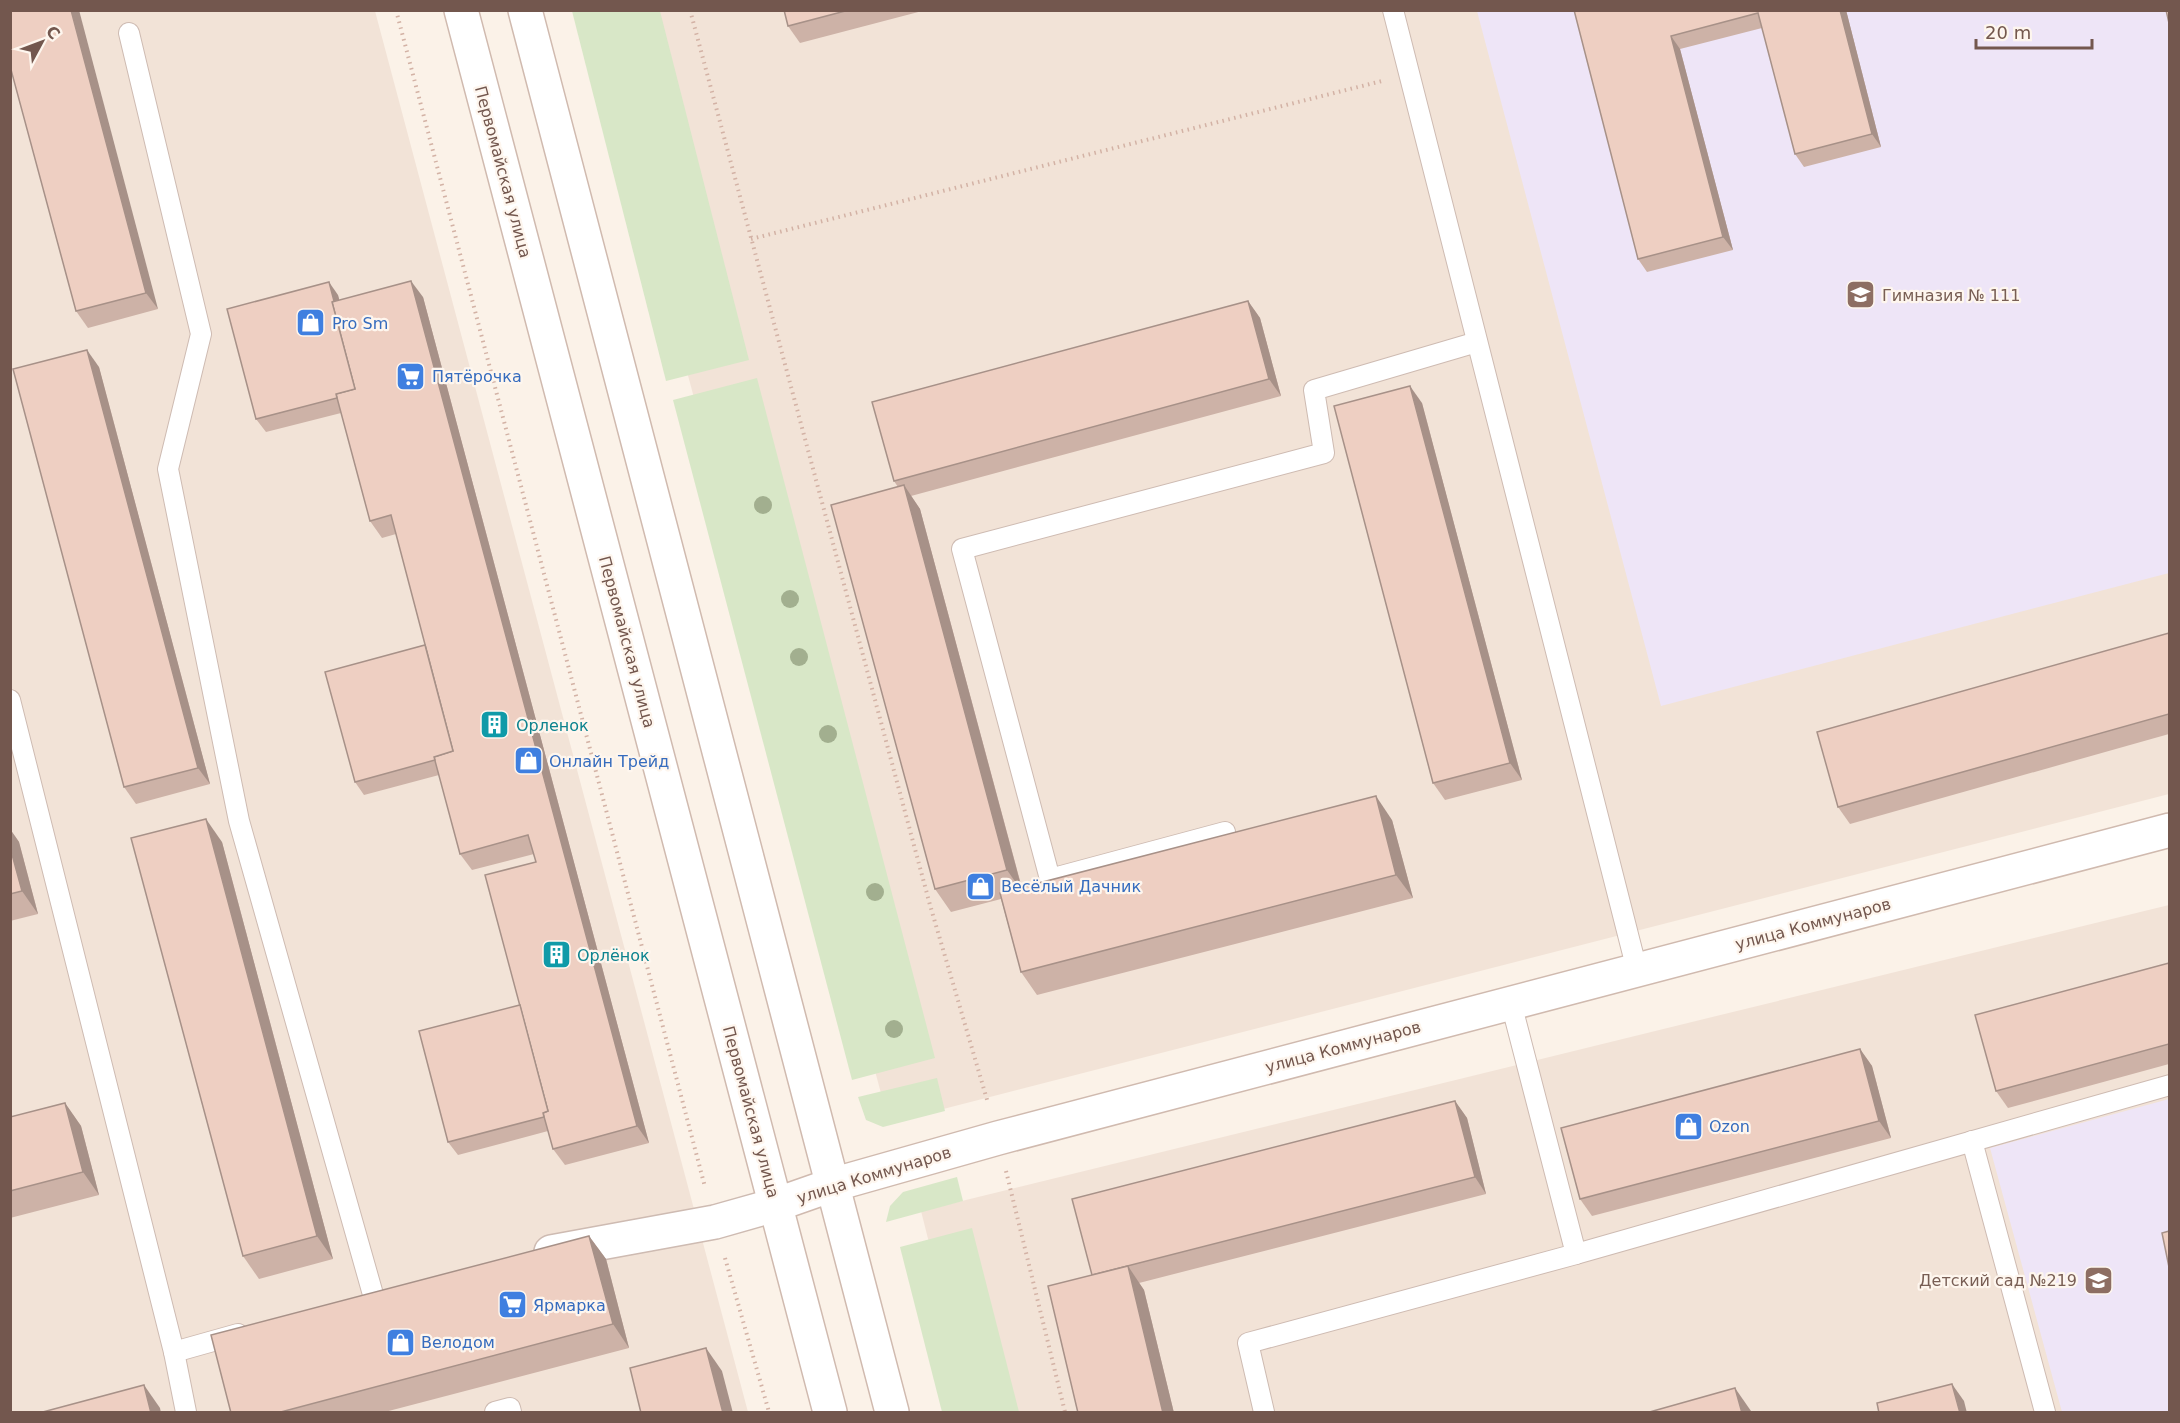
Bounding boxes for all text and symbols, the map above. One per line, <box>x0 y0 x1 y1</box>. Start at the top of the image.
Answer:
north arrow <box>12 12 72 72</box>
scale bar <box>1976 12 2092 50</box>
text: С <box>42 22 64 43</box>
text: 20 m <box>1985 22 2031 43</box>
street label: Первомайская улица <box>471 84 535 260</box>
school or university icon: Гимназия № 111 <box>1845 279 1877 311</box>
place label: Гимназия № 111 <box>1882 286 2020 305</box>
shop icon: Pro Sm <box>295 307 327 339</box>
place label: Pro Sm <box>332 314 388 333</box>
supermarket icon: Пятёрочка <box>395 360 427 392</box>
place label: Пятёрочка <box>432 367 522 386</box>
street label: Первомайская улица <box>595 554 659 730</box>
building icon: Орленок <box>479 709 511 741</box>
place label: Орленок <box>516 716 589 735</box>
shop icon: Онлайн Трейд <box>512 745 544 777</box>
place label: Онлайн Трейд <box>549 752 669 771</box>
shop icon: Весёлый Дачник <box>964 870 996 902</box>
place label: Весёлый Дачник <box>1001 877 1141 896</box>
street label: улица Коммунаров <box>1733 894 1893 954</box>
building icon: Орлёнок <box>540 939 572 971</box>
place label: Орлёнок <box>577 946 650 965</box>
street label: улица Коммунаров <box>1263 1017 1423 1077</box>
street label: Первомайская улица <box>719 1024 783 1200</box>
shop icon: Ozon <box>1672 1110 1704 1142</box>
place label: Ozon <box>1709 1117 1750 1136</box>
street label: улица Коммунаров <box>795 1142 953 1208</box>
school or university icon: Детский сад №219 <box>2082 1264 2114 1296</box>
place label: Детский сад №219 <box>1919 1271 2077 1290</box>
supermarket icon: Ярмарка <box>496 1289 528 1321</box>
place label: Ярмарка <box>533 1296 606 1315</box>
shop icon: Велодом <box>384 1326 416 1358</box>
place label: Велодом <box>421 1333 495 1352</box>

